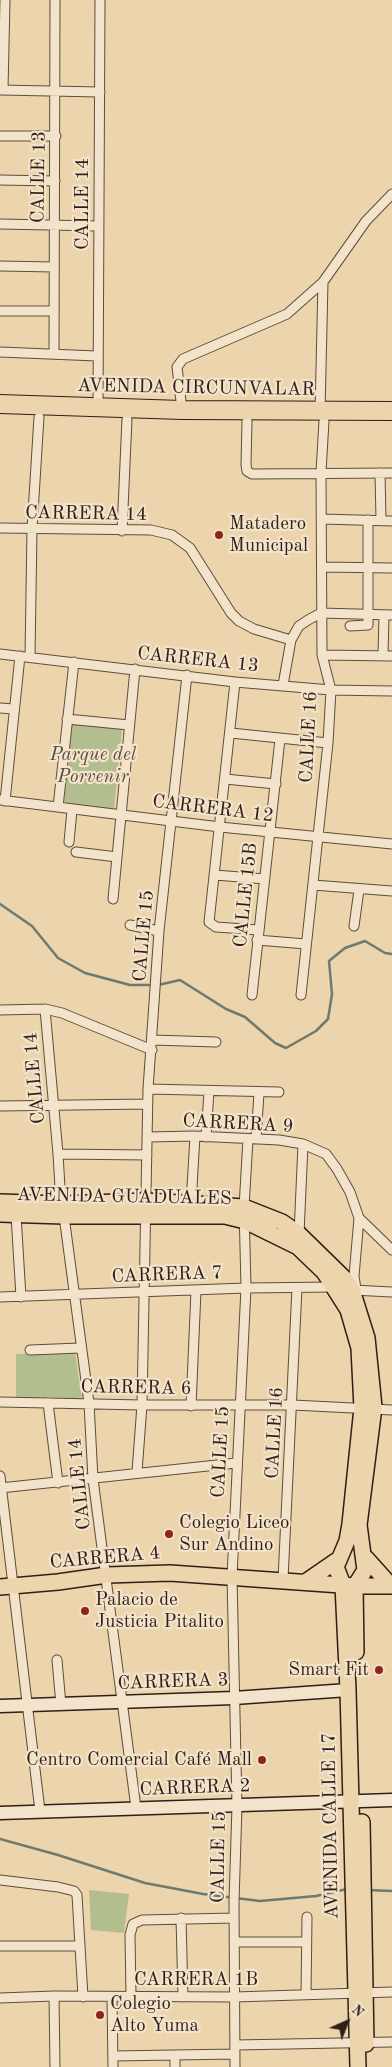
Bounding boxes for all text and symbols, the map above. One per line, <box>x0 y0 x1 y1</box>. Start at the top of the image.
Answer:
street label: CALLE 13 <box>27 131 51 223</box>
street label: CALLE 14 <box>72 158 94 250</box>
street label: AVENIDA CIRCUNVALAR <box>77 375 315 401</box>
street label: CARRERA 14 <box>25 502 147 526</box>
place label: Matadero Municipal <box>229 513 308 557</box>
marker: Matadero Municipal <box>213 529 225 541</box>
street label: CARRERA 13 <box>136 642 260 678</box>
street label: CALLE 16 <box>295 690 323 784</box>
park label: Parque del Porvenir <box>50 744 136 788</box>
street label: CARRERA 12 <box>151 790 275 828</box>
street label: CALLE 15B <box>229 841 263 949</box>
street label: CALLE 15 <box>129 889 159 983</box>
street label: CALLE 14 <box>20 1031 50 1125</box>
street label: CARRERA 9 <box>182 1110 294 1138</box>
street label: AVENIDA GUADUALES <box>16 1184 232 1210</box>
street label: CARRERA 7 <box>111 1262 223 1288</box>
street label: CARRERA 6 <box>80 1376 192 1400</box>
street label: CALLE 16 <box>261 1386 289 1480</box>
street label: CALLE 15 <box>207 1405 235 1499</box>
street label: CALLE 14 <box>64 1437 96 1531</box>
place label: Colegio Liceo Sur Andino <box>179 1512 289 1556</box>
marker: Colegio Liceo Sur Andino <box>163 1528 175 1540</box>
street label: CARRERA 4 <box>49 1542 161 1574</box>
place label: Palacio de Justicia Pitalito <box>95 1589 224 1633</box>
marker: Palacio de Justicia Pitalito <box>79 1605 91 1617</box>
place label: Smart Fit <box>288 1659 369 1681</box>
marker: Smart Fit <box>373 1664 385 1676</box>
street label: CARRERA 3 <box>117 1669 229 1695</box>
street label: AVENIDA CALLE 17 <box>318 1732 344 1920</box>
place label: Centro Comercial Café Mall <box>26 1749 252 1771</box>
marker: Centro Comercial Café Mall <box>256 1754 268 1766</box>
street label: CARRERA 2 <box>139 1775 251 1801</box>
street label: CALLE 15 <box>207 1811 231 1903</box>
street label: CARRERA 1B <box>134 1969 258 1991</box>
place label: Colegio Alto Yuma <box>110 1993 199 2037</box>
north arrow <box>322 1997 372 2047</box>
text: N <box>349 2002 366 2020</box>
marker: Colegio Alto Yuma <box>94 2009 106 2021</box>

